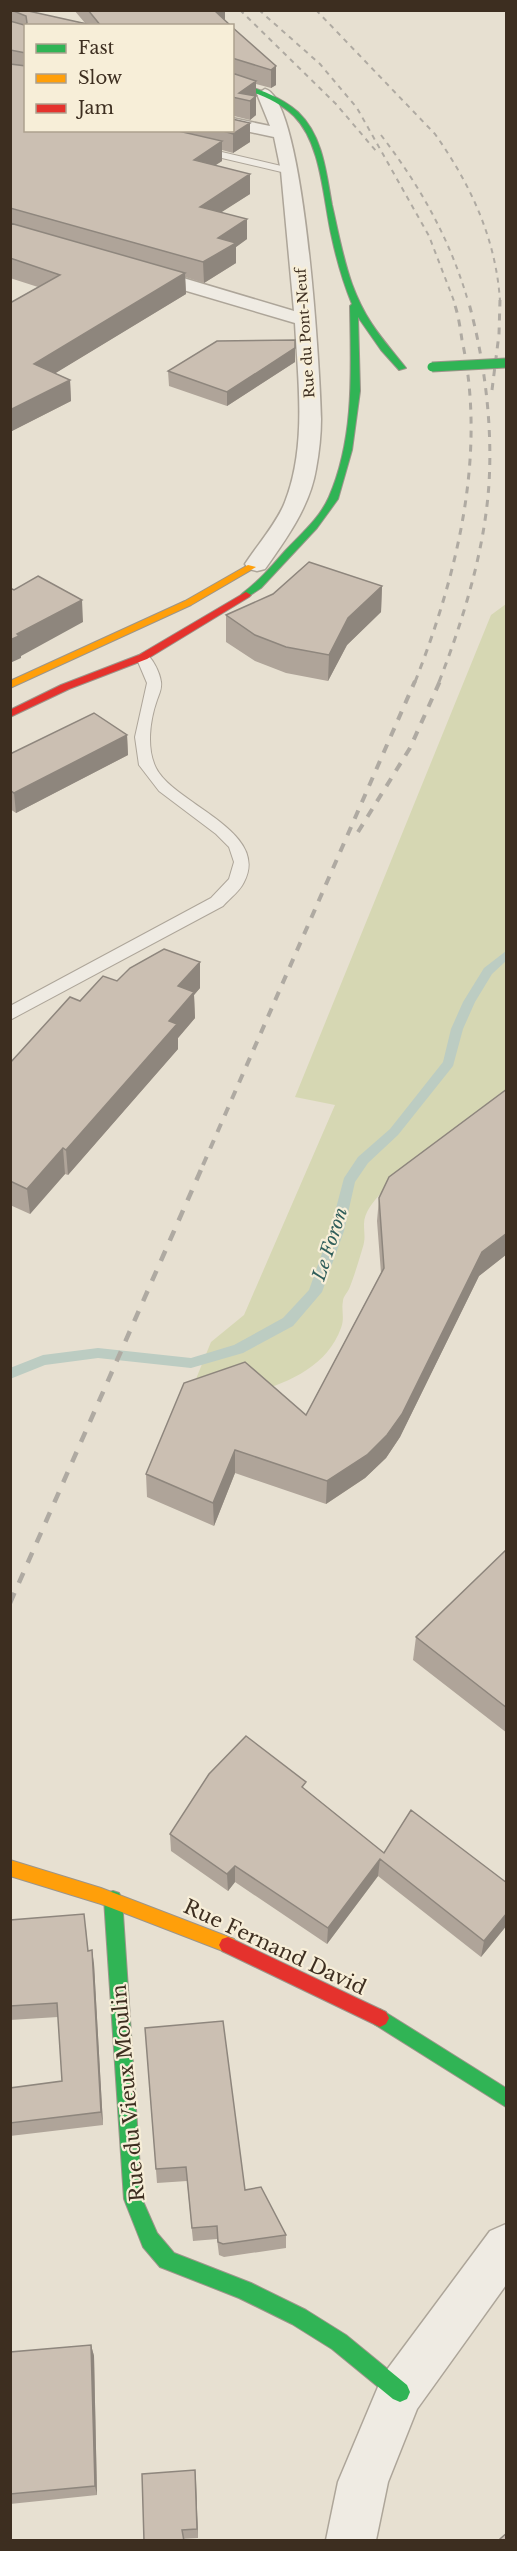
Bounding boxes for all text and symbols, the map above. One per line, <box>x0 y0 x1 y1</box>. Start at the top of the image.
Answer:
legend <box>24 24 234 132</box>
text: Fast <box>78 37 115 59</box>
text: Slow <box>78 67 123 89</box>
text: Jam <box>76 97 114 119</box>
street label: Rue du Pont-Neuf <box>291 265 319 399</box>
water label: Le Foron <box>308 1205 352 1284</box>
street label: Rue Fernand David <box>180 1894 370 2000</box>
street label: Rue du Vieux Moulin <box>107 1983 149 2203</box>

